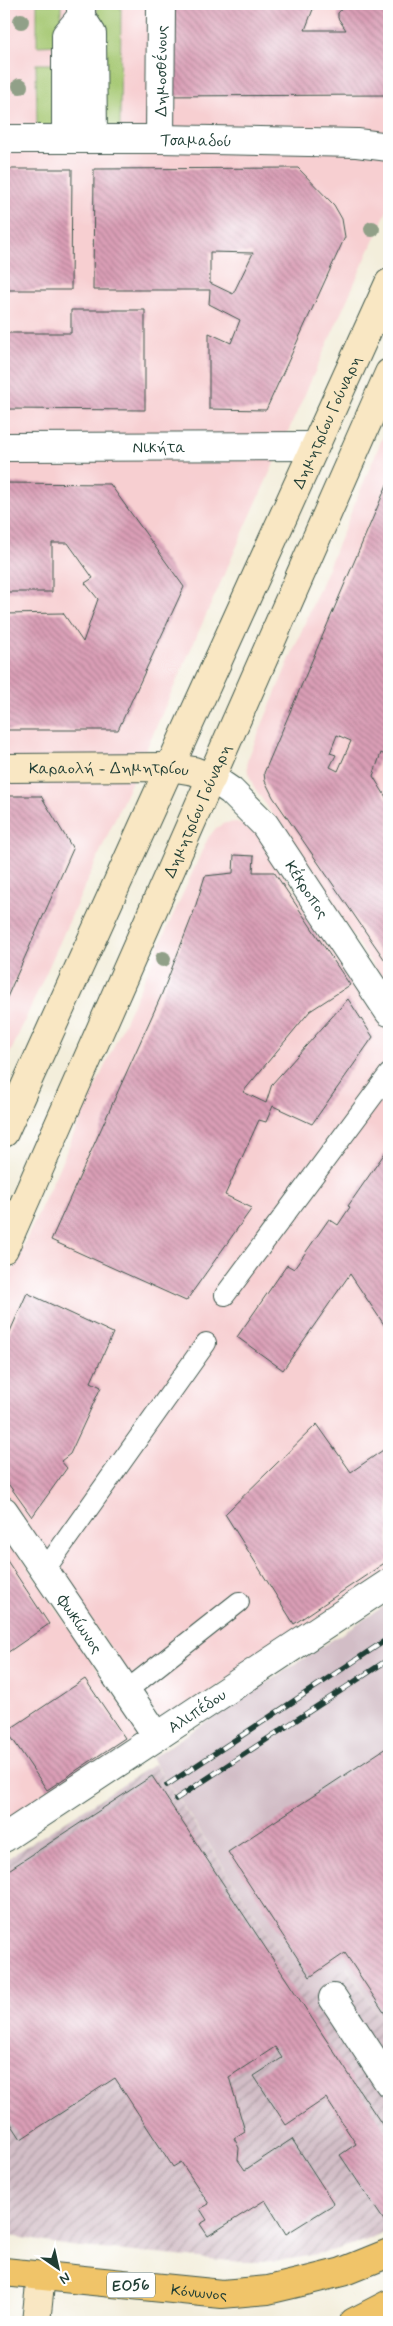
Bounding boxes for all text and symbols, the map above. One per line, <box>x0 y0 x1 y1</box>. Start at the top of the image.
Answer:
street label: Δημοσθένους <box>151 25 173 117</box>
street label: Τσαμαδού <box>160 130 232 152</box>
street label: Δημητρίου Γούναρη <box>288 352 367 492</box>
street label: Νικήτα <box>132 437 186 459</box>
street label: Δημητρίου Γούναρη <box>160 741 237 881</box>
street label: Καραολή - Δημητρίου <box>29 758 190 782</box>
street label: Κέκροπος <box>280 857 333 923</box>
street label: Φωκίωνος <box>51 1590 107 1658</box>
street label: Αλιπέδου <box>164 1685 231 1739</box>
north arrow <box>32 2244 82 2294</box>
text: N <box>56 2268 74 2288</box>
road number: ΕΟ56 <box>107 2272 155 2298</box>
street label: Κόνωνος <box>170 2280 228 2306</box>

